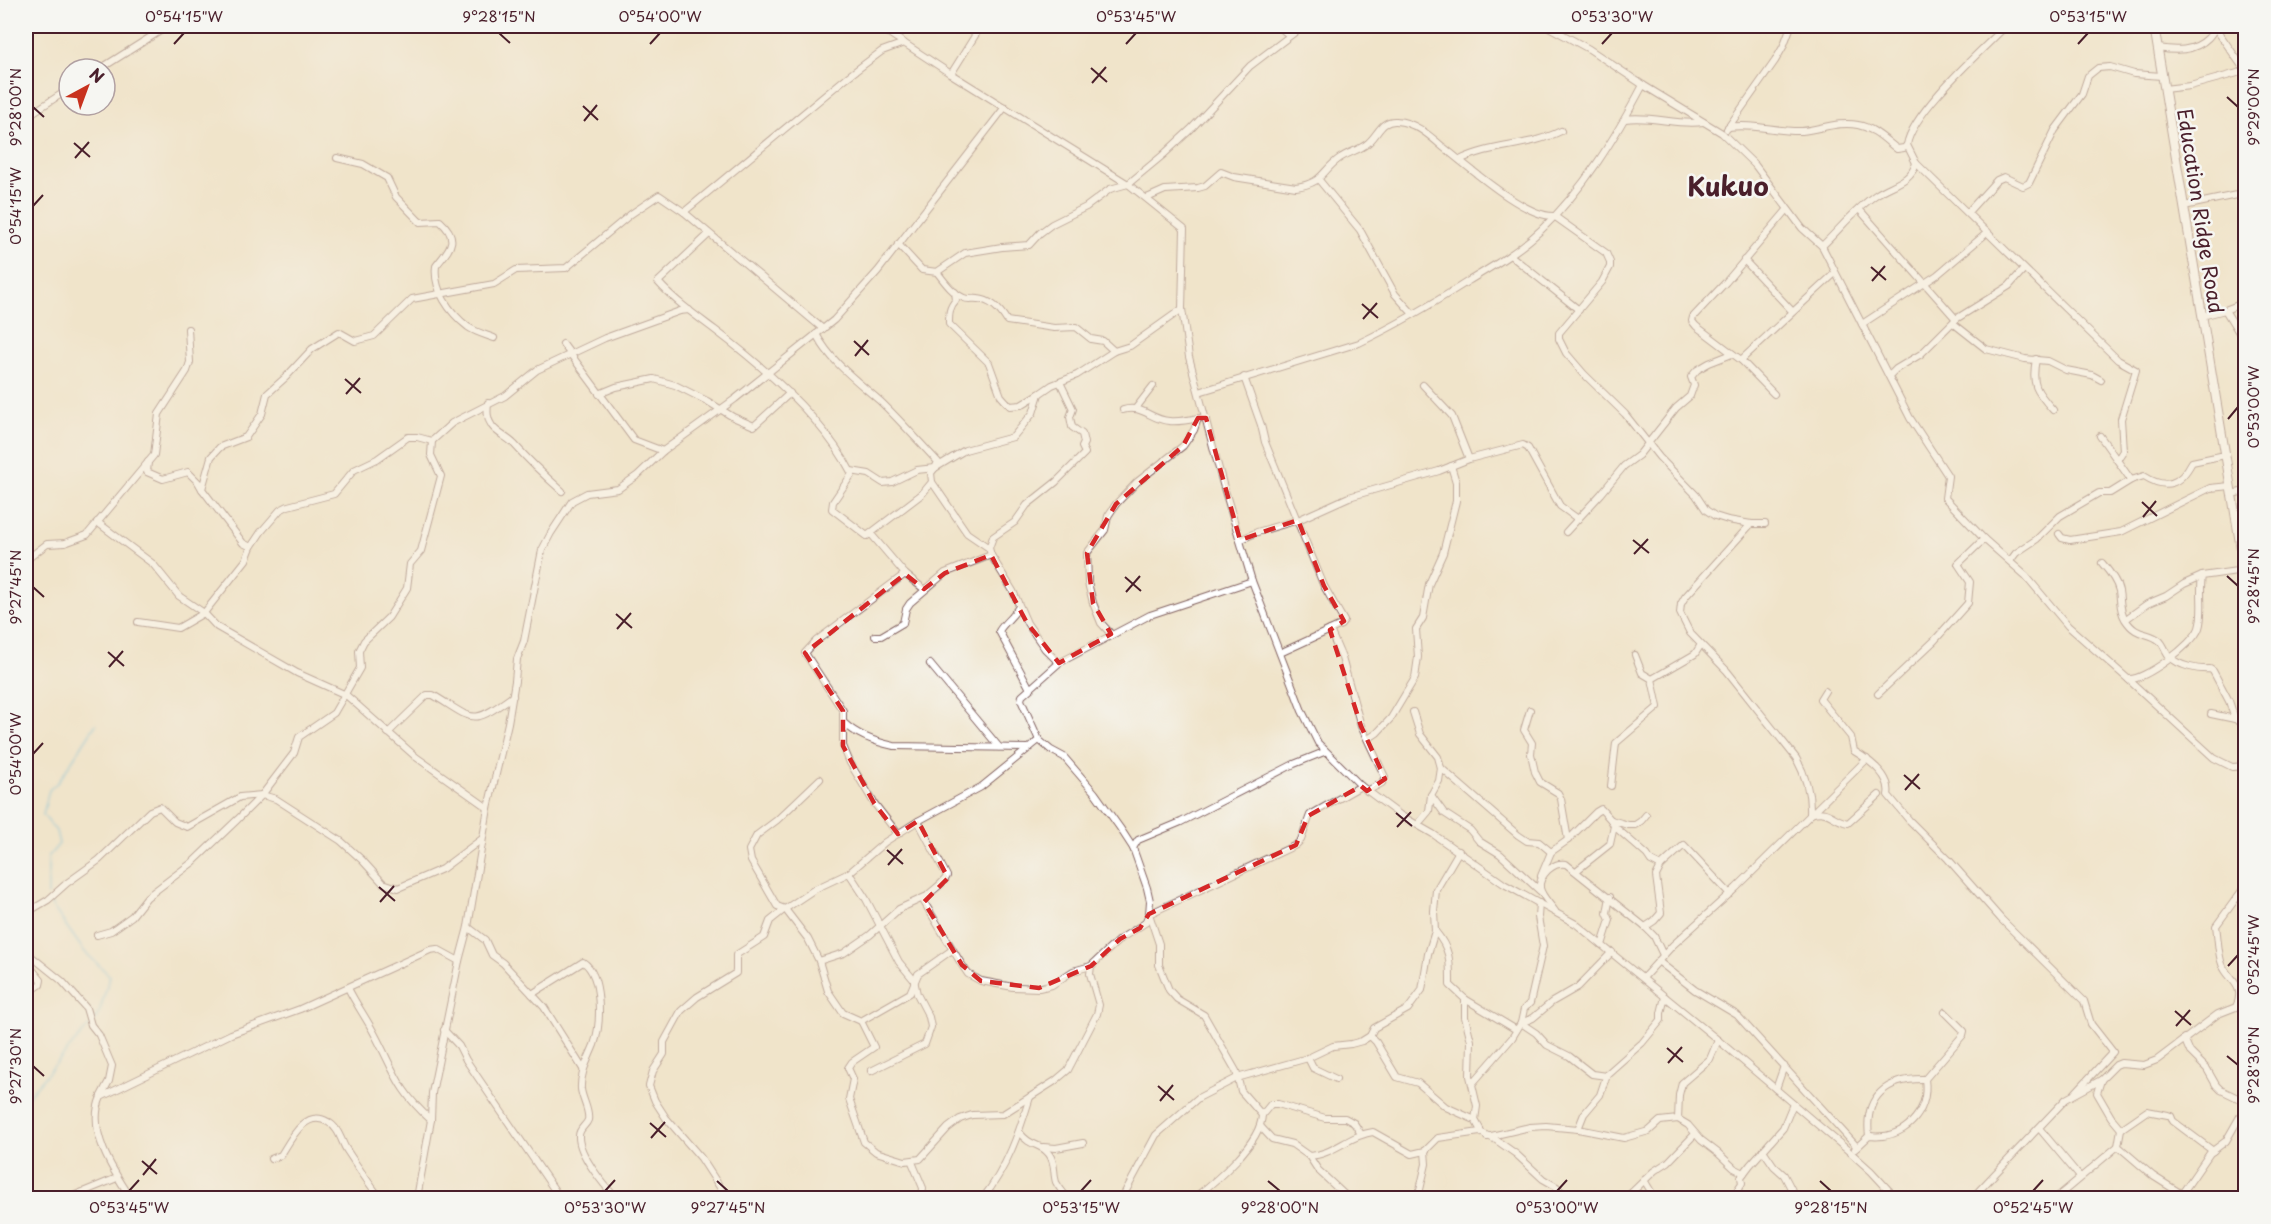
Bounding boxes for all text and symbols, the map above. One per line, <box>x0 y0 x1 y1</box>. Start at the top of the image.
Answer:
text: 0°54'15"W <box>145 4 224 27</box>
text: 9°28'15"N <box>462 4 536 27</box>
text: 0°54'00"W <box>618 4 702 27</box>
text: 0°53'45"W <box>1096 4 1177 27</box>
text: 0°53'30"W <box>1571 4 1654 27</box>
text: 0°53'15"W <box>2049 4 2127 27</box>
north arrow <box>57 57 117 117</box>
text: N <box>85 62 110 88</box>
text: 9°28'00"N <box>3 68 26 146</box>
text: 9°29'00"N <box>2241 68 2264 146</box>
street label: Education Ridge Road <box>2170 106 2232 316</box>
text: 0°54'15"W <box>3 166 26 245</box>
district label: Kukuo <box>1687 166 1769 205</box>
text: 0°53'00"W <box>2241 365 2264 448</box>
text: 9°28'45"N <box>2241 548 2264 624</box>
text: 9°27'45"N <box>3 550 26 624</box>
text: 0°54'00"W <box>3 712 26 796</box>
text: 0°52'45"W <box>2241 914 2264 995</box>
text: 9°28'30"N <box>2241 1026 2264 1104</box>
text: 9°27'30"N <box>3 1028 26 1104</box>
text: 0°53'45"W <box>89 1195 170 1218</box>
text: 0°53'30"W <box>564 1195 647 1218</box>
text: 9°27'45"N <box>691 1195 765 1218</box>
text: 0°53'15"W <box>1042 1195 1120 1218</box>
text: 9°28'00"N <box>1241 1195 1319 1218</box>
text: 0°53'00"W <box>1516 1195 1599 1218</box>
text: 9°28'15"N <box>1794 1195 1868 1218</box>
text: 0°52'45"W <box>1993 1195 2074 1218</box>

